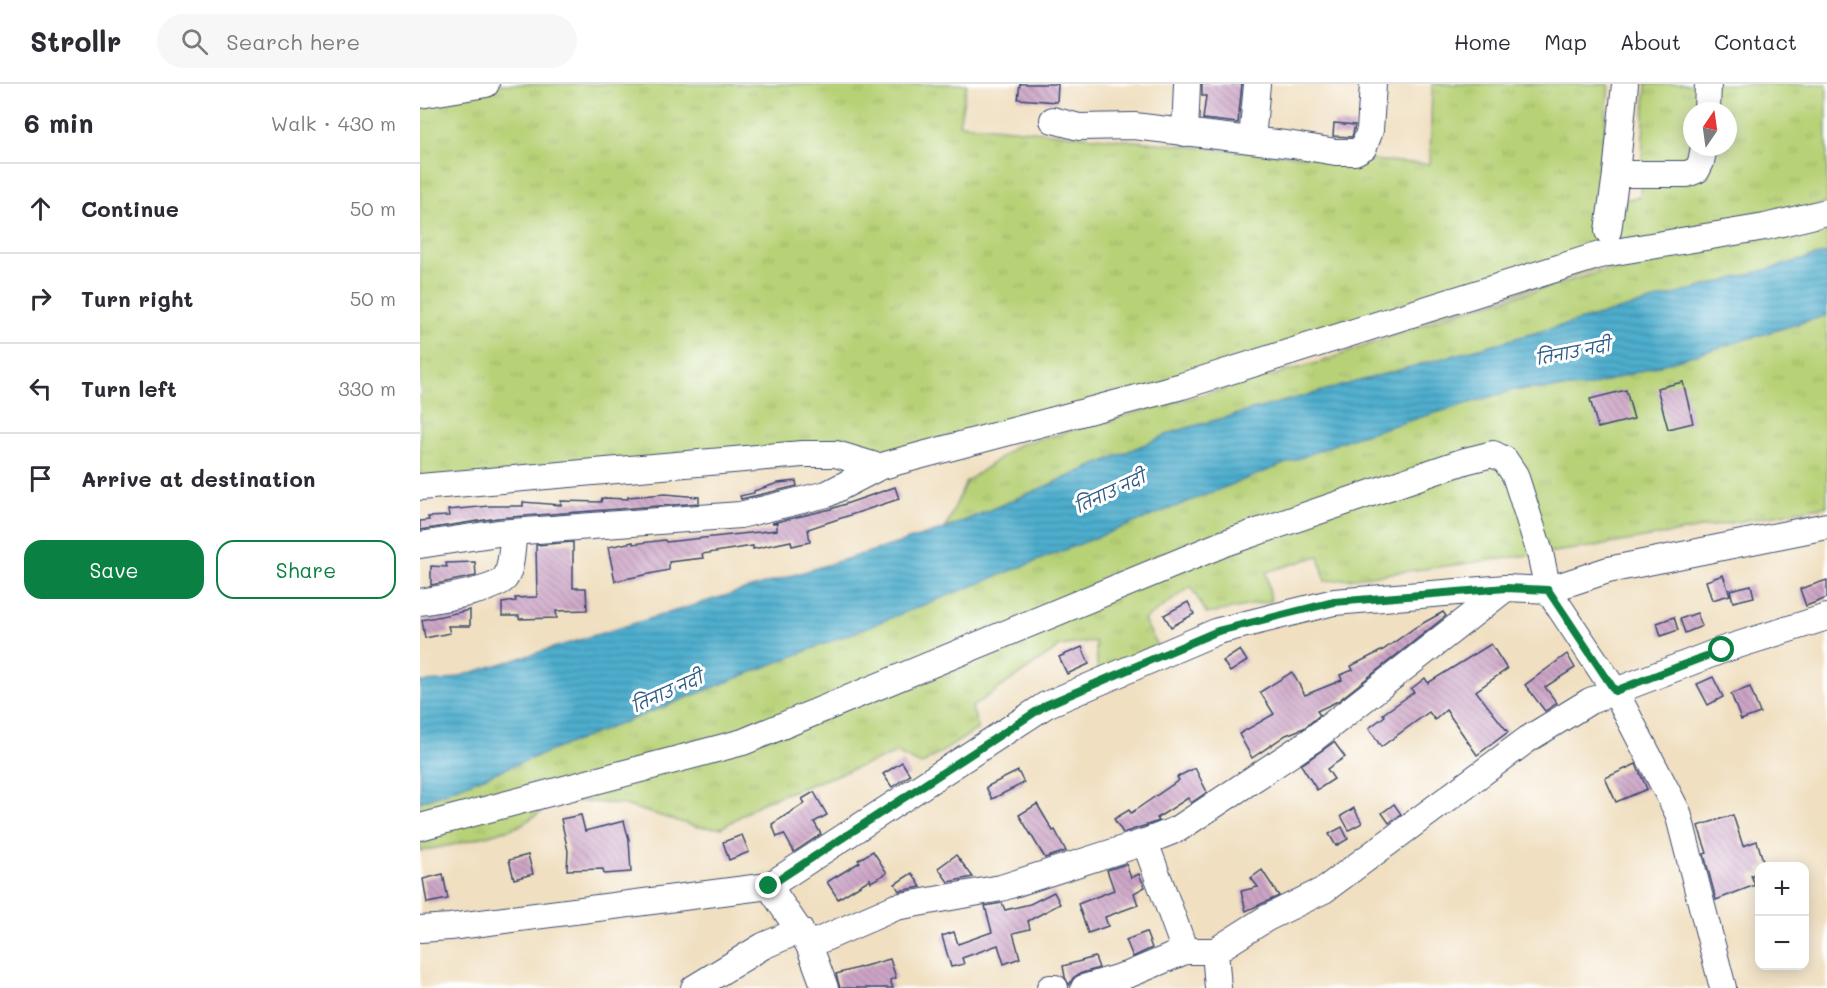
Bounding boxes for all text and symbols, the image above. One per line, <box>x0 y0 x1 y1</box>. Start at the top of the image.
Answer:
search box <box>157 14 577 68</box>
text: Strollr <box>30 23 121 59</box>
icon: search <box>178 25 211 58</box>
text: Search here <box>226 27 360 56</box>
text: Home <box>1454 28 1511 55</box>
text: Map <box>1544 28 1587 55</box>
text: About <box>1620 28 1681 55</box>
text: Contact <box>1714 28 1797 55</box>
north arrow <box>1683 102 1737 156</box>
text: 6 min <box>24 106 93 140</box>
text: Walk · 430 m <box>271 110 396 136</box>
icon: ahead <box>24 192 57 225</box>
text: Continue <box>81 194 179 223</box>
text: 50 m <box>350 195 396 221</box>
icon: right <box>24 282 57 315</box>
text: Turn right <box>81 284 193 313</box>
text: 50 m <box>350 285 396 311</box>
water label: तिनाउ नदी <box>1534 332 1616 369</box>
icon: left <box>24 372 57 405</box>
text: Turn left <box>81 374 177 403</box>
text: 330 m <box>338 375 396 401</box>
icon: arrive <box>24 462 57 495</box>
water label: तिनाउ नदी <box>1071 463 1153 517</box>
text: Arrive at destination <box>81 464 316 493</box>
button: Save <box>24 540 204 599</box>
button: Share <box>216 540 396 599</box>
route start <box>1708 636 1734 662</box>
water label: तिनाउ नदी <box>628 664 710 717</box>
map controls <box>1755 862 1809 970</box>
button: + <box>1755 862 1809 916</box>
route end <box>755 872 781 898</box>
button: − <box>1755 916 1809 970</box>

